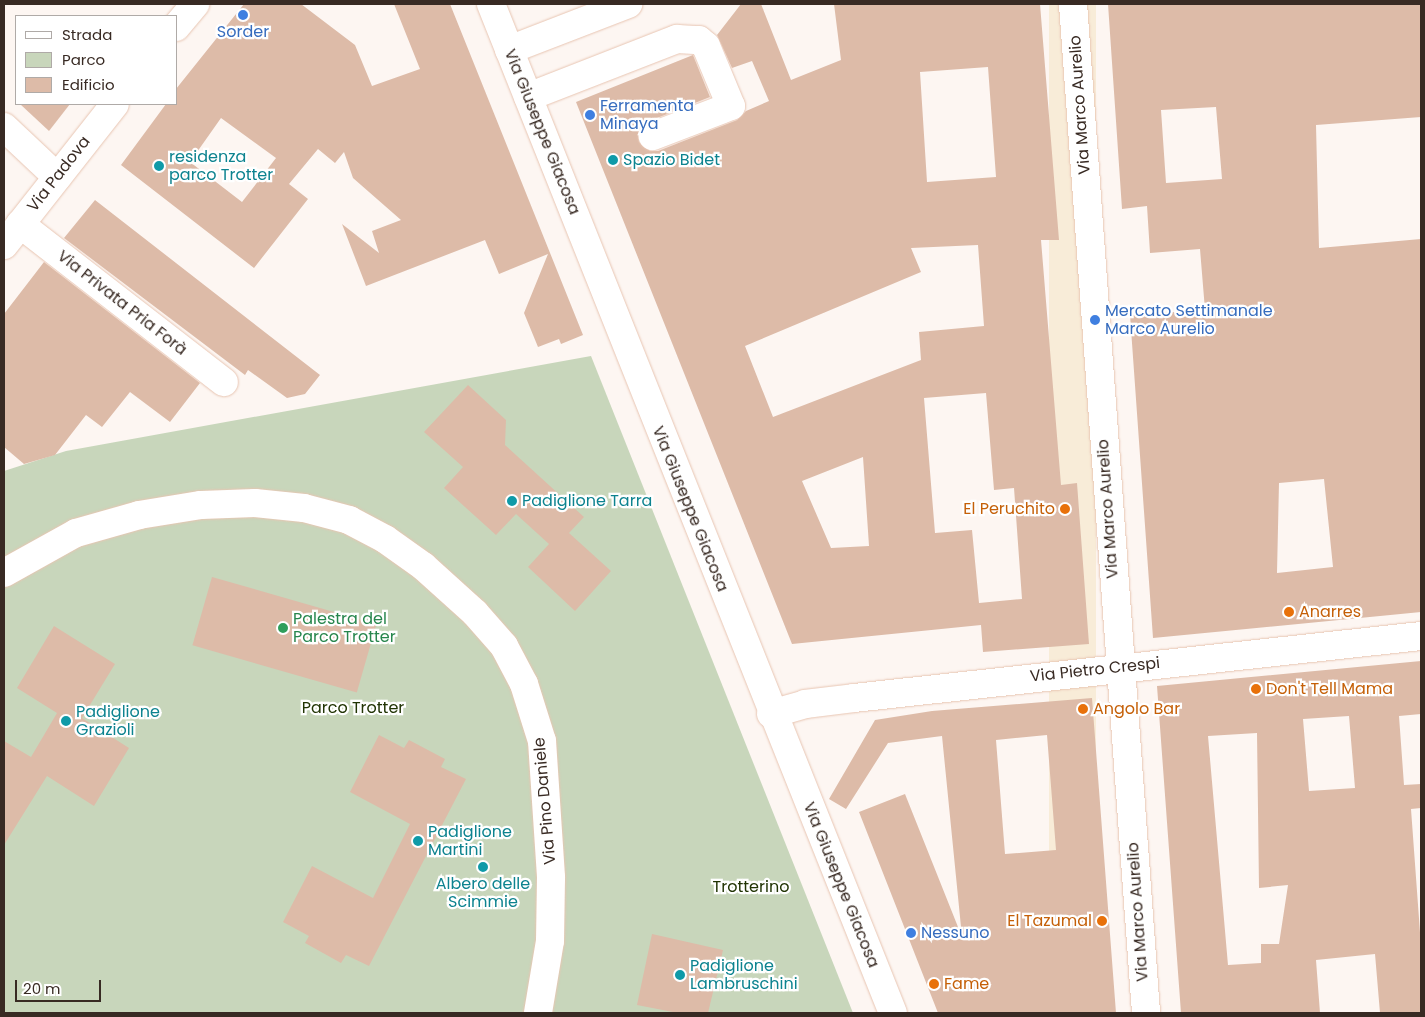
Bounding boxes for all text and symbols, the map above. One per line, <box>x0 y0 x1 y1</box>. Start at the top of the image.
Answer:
marker: Sorder <box>237 9 249 21</box>
legend <box>15 15 178 105</box>
place label: Sorder <box>217 22 269 42</box>
text: Strada <box>62 24 112 45</box>
street label: Via Marco Aurelio <box>1066 35 1094 175</box>
street label: Via Giuseppe Giacosa <box>500 46 584 218</box>
text: Parco <box>62 49 105 70</box>
text: Edificio <box>62 74 115 95</box>
place label: Ferramenta Minaya <box>600 96 694 134</box>
marker: Ferramenta Minaya <box>584 109 596 121</box>
street label: Via Padova <box>23 132 95 216</box>
place label: residenza parco Trotter <box>169 147 273 185</box>
place label: Spazio Bidet <box>623 150 720 170</box>
marker: Spazio Bidet <box>607 154 619 166</box>
marker: residenza parco Trotter <box>153 160 165 172</box>
street label: Via Privata Pria Forà <box>53 246 191 360</box>
place label: Mercato Settimanale Marco Aurelio <box>1105 301 1273 339</box>
marker: Mercato Settimanale Marco Aurelio <box>1089 314 1101 326</box>
street label: Via Giuseppe Giacosa <box>648 423 732 595</box>
street label: Via Marco Aurelio <box>1094 439 1122 579</box>
place label: Padiglione Tarra <box>522 491 652 511</box>
marker: Padiglione Tarra <box>506 495 518 507</box>
place label: El Peruchito <box>963 499 1055 519</box>
marker: El Peruchito <box>1059 503 1071 515</box>
place label: Anarres <box>1299 602 1361 622</box>
marker: Anarres <box>1283 606 1295 618</box>
place label: Palestra del Parco Trotter <box>293 609 396 647</box>
marker: Palestra del Parco Trotter <box>277 622 289 634</box>
street label: Via Pietro Crespi <box>1029 654 1161 686</box>
place label: Don't Tell Mama <box>1266 679 1393 699</box>
marker: Don't Tell Mama <box>1250 683 1262 695</box>
park label: Parco Trotter <box>302 698 404 718</box>
place label: Angolo Bar <box>1093 699 1180 719</box>
place label: Padiglione Grazioli <box>76 702 160 740</box>
marker: Angolo Bar <box>1077 703 1089 715</box>
marker: Padiglione Grazioli <box>60 715 72 727</box>
street label: Via Pino Daniele <box>530 736 560 866</box>
street label: Via Giuseppe Giacosa <box>799 799 883 971</box>
place label: Padiglione Martini <box>428 822 512 860</box>
marker: Padiglione Martini <box>412 835 424 847</box>
street label: Via Marco Aurelio <box>1124 842 1152 982</box>
marker: Albero delle Scimmie <box>477 861 489 873</box>
place label: Albero delle Scimmie <box>436 874 530 912</box>
park label: Trotterino <box>713 877 789 897</box>
place label: El Tazumal <box>1007 911 1092 931</box>
marker: El Tazumal <box>1096 915 1108 927</box>
place label: Nessuno <box>921 923 990 943</box>
marker: Nessuno <box>905 927 917 939</box>
place label: Padiglione Lambruschini <box>690 956 798 994</box>
marker: Padiglione Lambruschini <box>674 969 686 981</box>
scale bar <box>18 970 104 1002</box>
place label: Fame <box>944 974 989 994</box>
text: 20 m <box>23 978 61 999</box>
marker: Fame <box>928 978 940 990</box>

